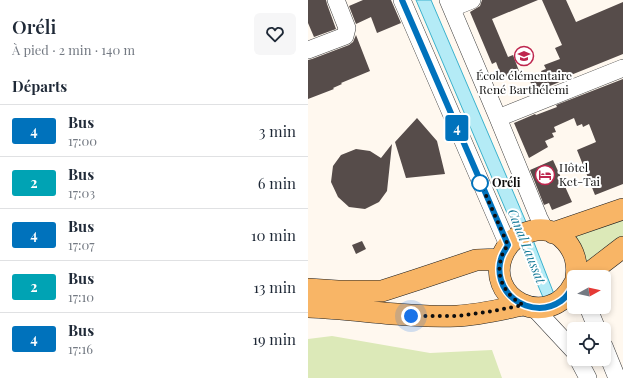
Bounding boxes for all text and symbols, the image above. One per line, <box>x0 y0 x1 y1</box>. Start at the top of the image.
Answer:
text: Oréli <box>12 13 56 39</box>
button: heart <box>254 13 296 55</box>
text: À pied · 2 min · 140 m <box>12 41 135 58</box>
school or university icon: École élémentaire René Barthélemi <box>513 45 535 67</box>
place label: École élémentaire René Barthélemi <box>476 67 572 97</box>
text: Départs <box>12 76 67 96</box>
text: Bus <box>68 112 94 132</box>
line badge: 4 <box>444 115 470 141</box>
text: 4 <box>453 118 461 137</box>
text: 4 <box>30 121 38 140</box>
text: 3 min <box>259 121 296 141</box>
text: 17:00 <box>68 132 97 149</box>
place label: Hôtel Ket-Tai <box>559 159 600 189</box>
text: Bus <box>68 164 94 184</box>
hotel icon: Hôtel Ket-Tai <box>534 164 556 186</box>
text: 2 <box>30 173 38 192</box>
text: 6 min <box>258 173 296 193</box>
marker: Oréli <box>471 174 489 192</box>
place label: Oréli <box>492 174 521 190</box>
text: 17:03 <box>68 184 95 201</box>
water label: Canal Laussat <box>505 206 550 286</box>
text: Bus <box>68 216 94 236</box>
text: 4 <box>30 225 38 244</box>
text: 10 min <box>251 225 296 245</box>
text: 17:07 <box>68 236 95 253</box>
text: Bus <box>68 268 94 288</box>
north arrow <box>567 270 611 314</box>
map controls <box>567 270 611 366</box>
text: 2 <box>30 277 38 296</box>
text: 13 min <box>254 277 296 297</box>
text: 17:10 <box>68 288 94 305</box>
your location <box>401 306 421 326</box>
text: Bus <box>68 320 94 340</box>
button: locate <box>567 322 611 366</box>
text: 4 <box>30 329 38 348</box>
text: 19 min <box>252 329 296 349</box>
text: 17:16 <box>68 340 93 357</box>

